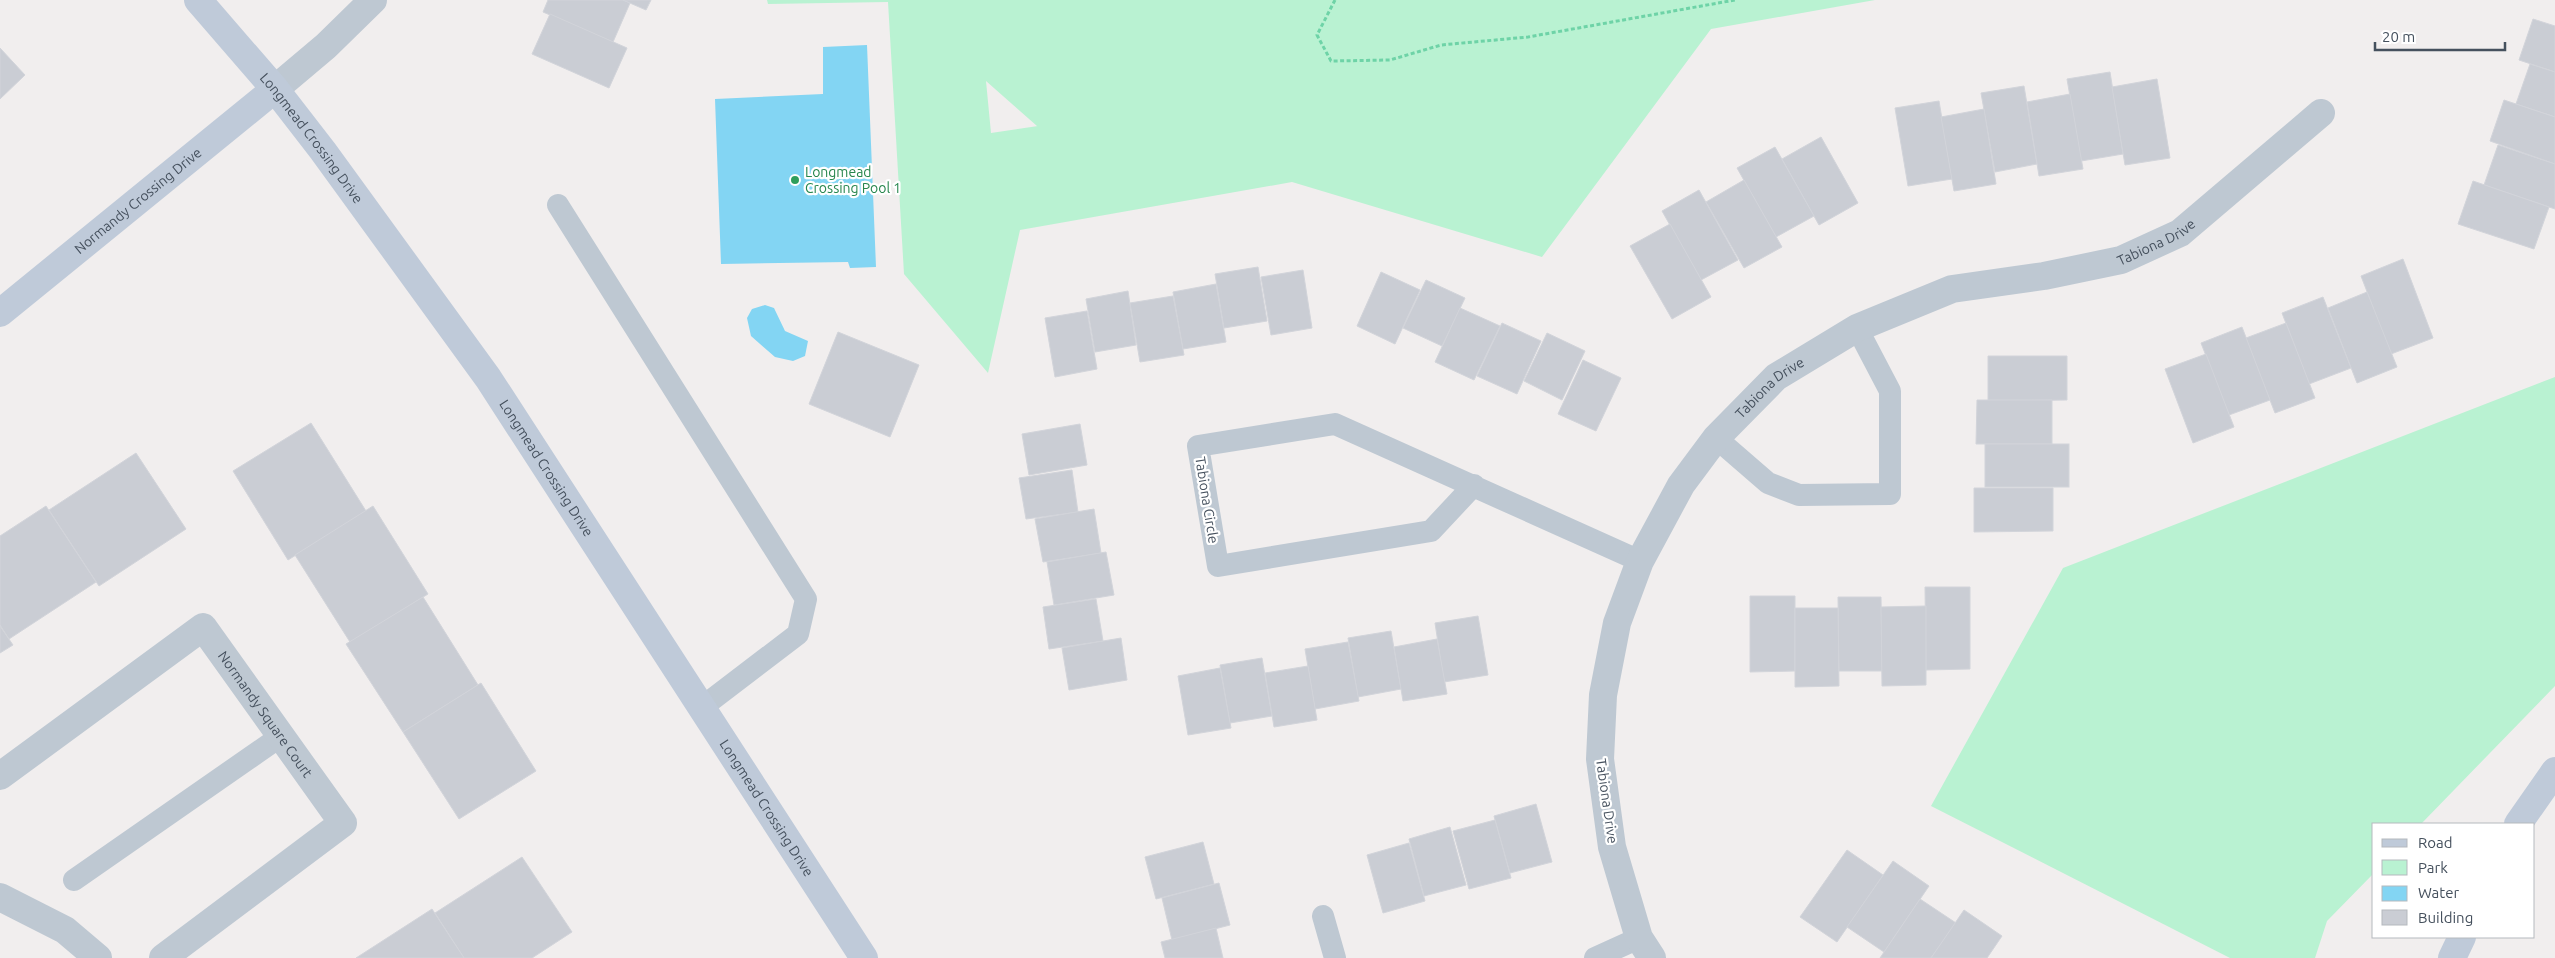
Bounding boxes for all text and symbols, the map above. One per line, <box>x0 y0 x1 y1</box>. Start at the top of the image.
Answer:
scale bar <box>2375 20 2505 52</box>
text: 20 m <box>2382 28 2415 45</box>
street label: Longmead Crossing Drive <box>257 70 366 207</box>
street label: Normandy Crossing Drive <box>71 144 205 257</box>
place label: Longmead Crossing Pool 1 <box>805 164 901 196</box>
marker: Longmead Crossing Pool 1 <box>789 174 801 186</box>
street label: Tabiona Drive <box>2115 216 2198 269</box>
street label: Tabiona Drive <box>1732 354 1807 422</box>
street label: Longmead Crossing Drive <box>496 397 597 539</box>
street label: Tabiona Circle <box>1192 455 1222 545</box>
street label: Normandy Square Court <box>215 648 316 781</box>
street label: Longmead Crossing Drive <box>716 736 817 879</box>
street label: Tabiona Drive <box>1593 757 1621 845</box>
legend <box>2372 823 2535 938</box>
text: Road <box>2418 834 2453 851</box>
text: Park <box>2418 859 2448 876</box>
text: Water <box>2418 884 2459 901</box>
text: Building <box>2418 909 2473 926</box>

